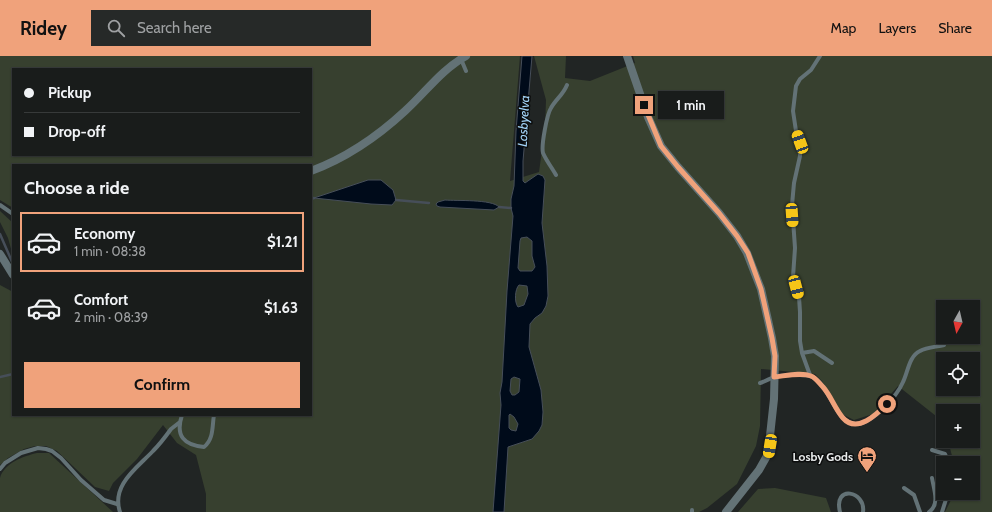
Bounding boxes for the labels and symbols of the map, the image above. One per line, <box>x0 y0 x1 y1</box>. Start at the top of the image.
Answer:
callout: 1 min <box>658 91 724 119</box>
water label: Losbyelva <box>514 95 532 147</box>
route end <box>635 96 653 114</box>
car <box>790 129 810 155</box>
car <box>785 203 799 227</box>
car <box>787 274 805 300</box>
north arrow <box>936 300 980 344</box>
route start <box>878 395 896 413</box>
car <box>762 433 778 459</box>
hotel icon: Losby Gods <box>856 445 878 473</box>
place label: Losby Gods <box>793 449 853 464</box>

